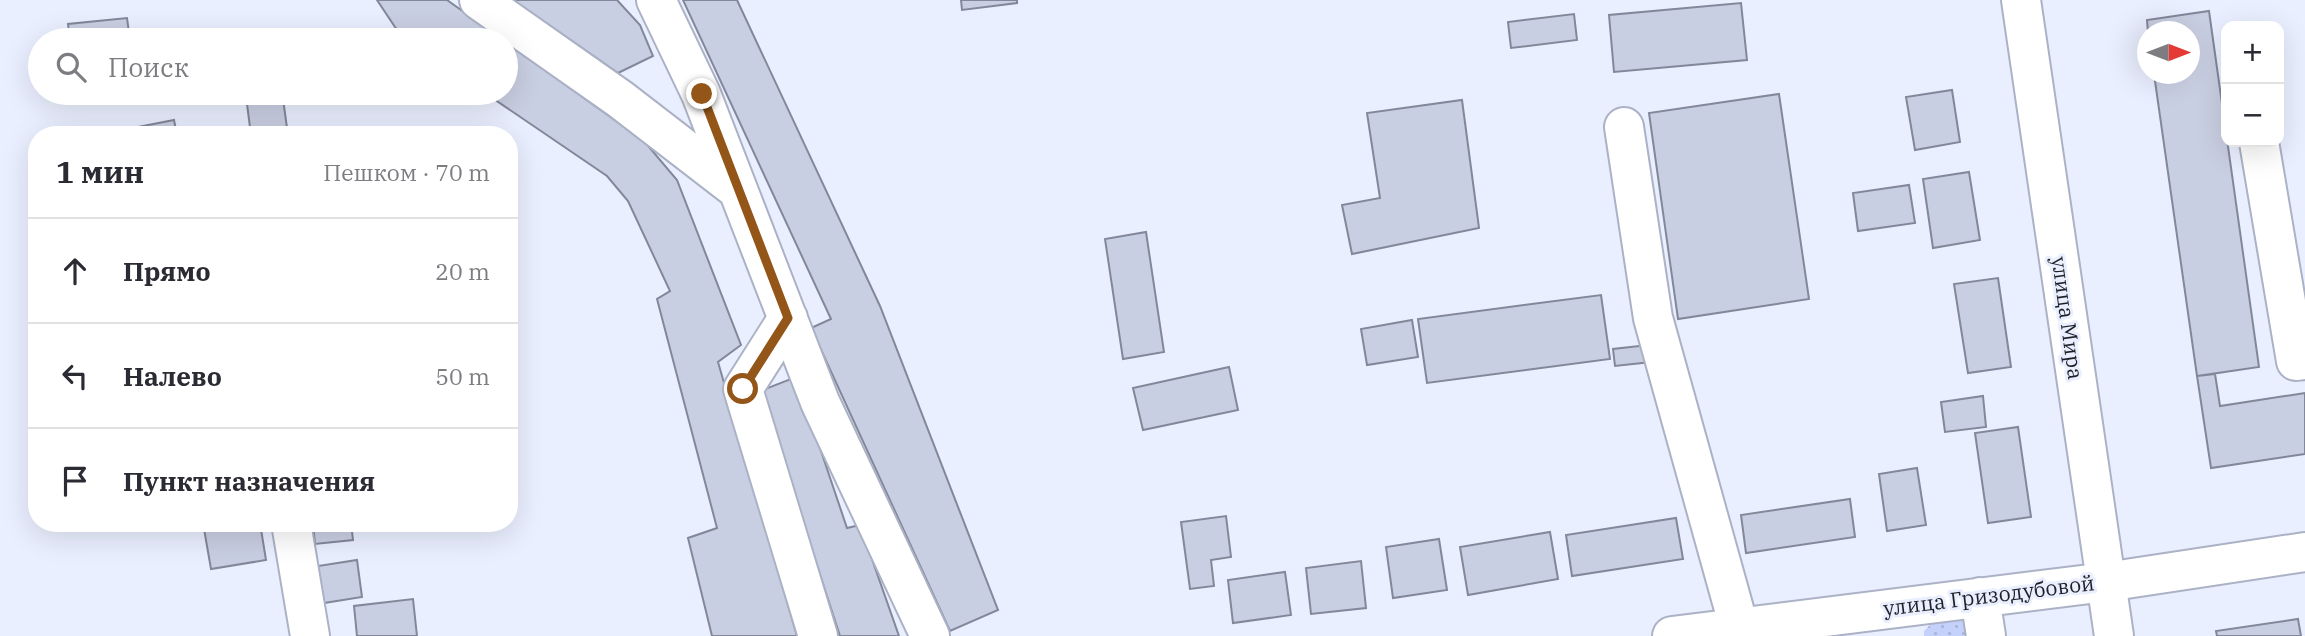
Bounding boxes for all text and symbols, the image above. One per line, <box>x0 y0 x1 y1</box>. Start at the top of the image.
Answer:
north arrow <box>2137 21 2200 84</box>
map controls <box>2221 21 2284 147</box>
button: + <box>2221 21 2284 84</box>
search box <box>28 28 518 105</box>
icon: search <box>52 48 90 86</box>
text: Поиск <box>108 50 189 84</box>
route end <box>686 78 717 109</box>
button: − <box>2221 84 2284 147</box>
text: 1 мин <box>56 152 144 191</box>
text: Пешком · 70 m <box>323 157 490 187</box>
icon: ahead <box>56 252 94 290</box>
text: Прямо <box>123 254 211 288</box>
street label: улица Мира <box>2046 255 2090 381</box>
text: 20 m <box>435 256 490 286</box>
icon: left <box>56 357 94 395</box>
text: Налево <box>123 359 222 393</box>
text: 50 m <box>435 361 490 391</box>
route start <box>727 373 758 404</box>
icon: arrive <box>56 462 94 500</box>
text: Пункт назначения <box>123 464 375 498</box>
street label: улица Гризодубовой <box>1882 568 2096 622</box>

